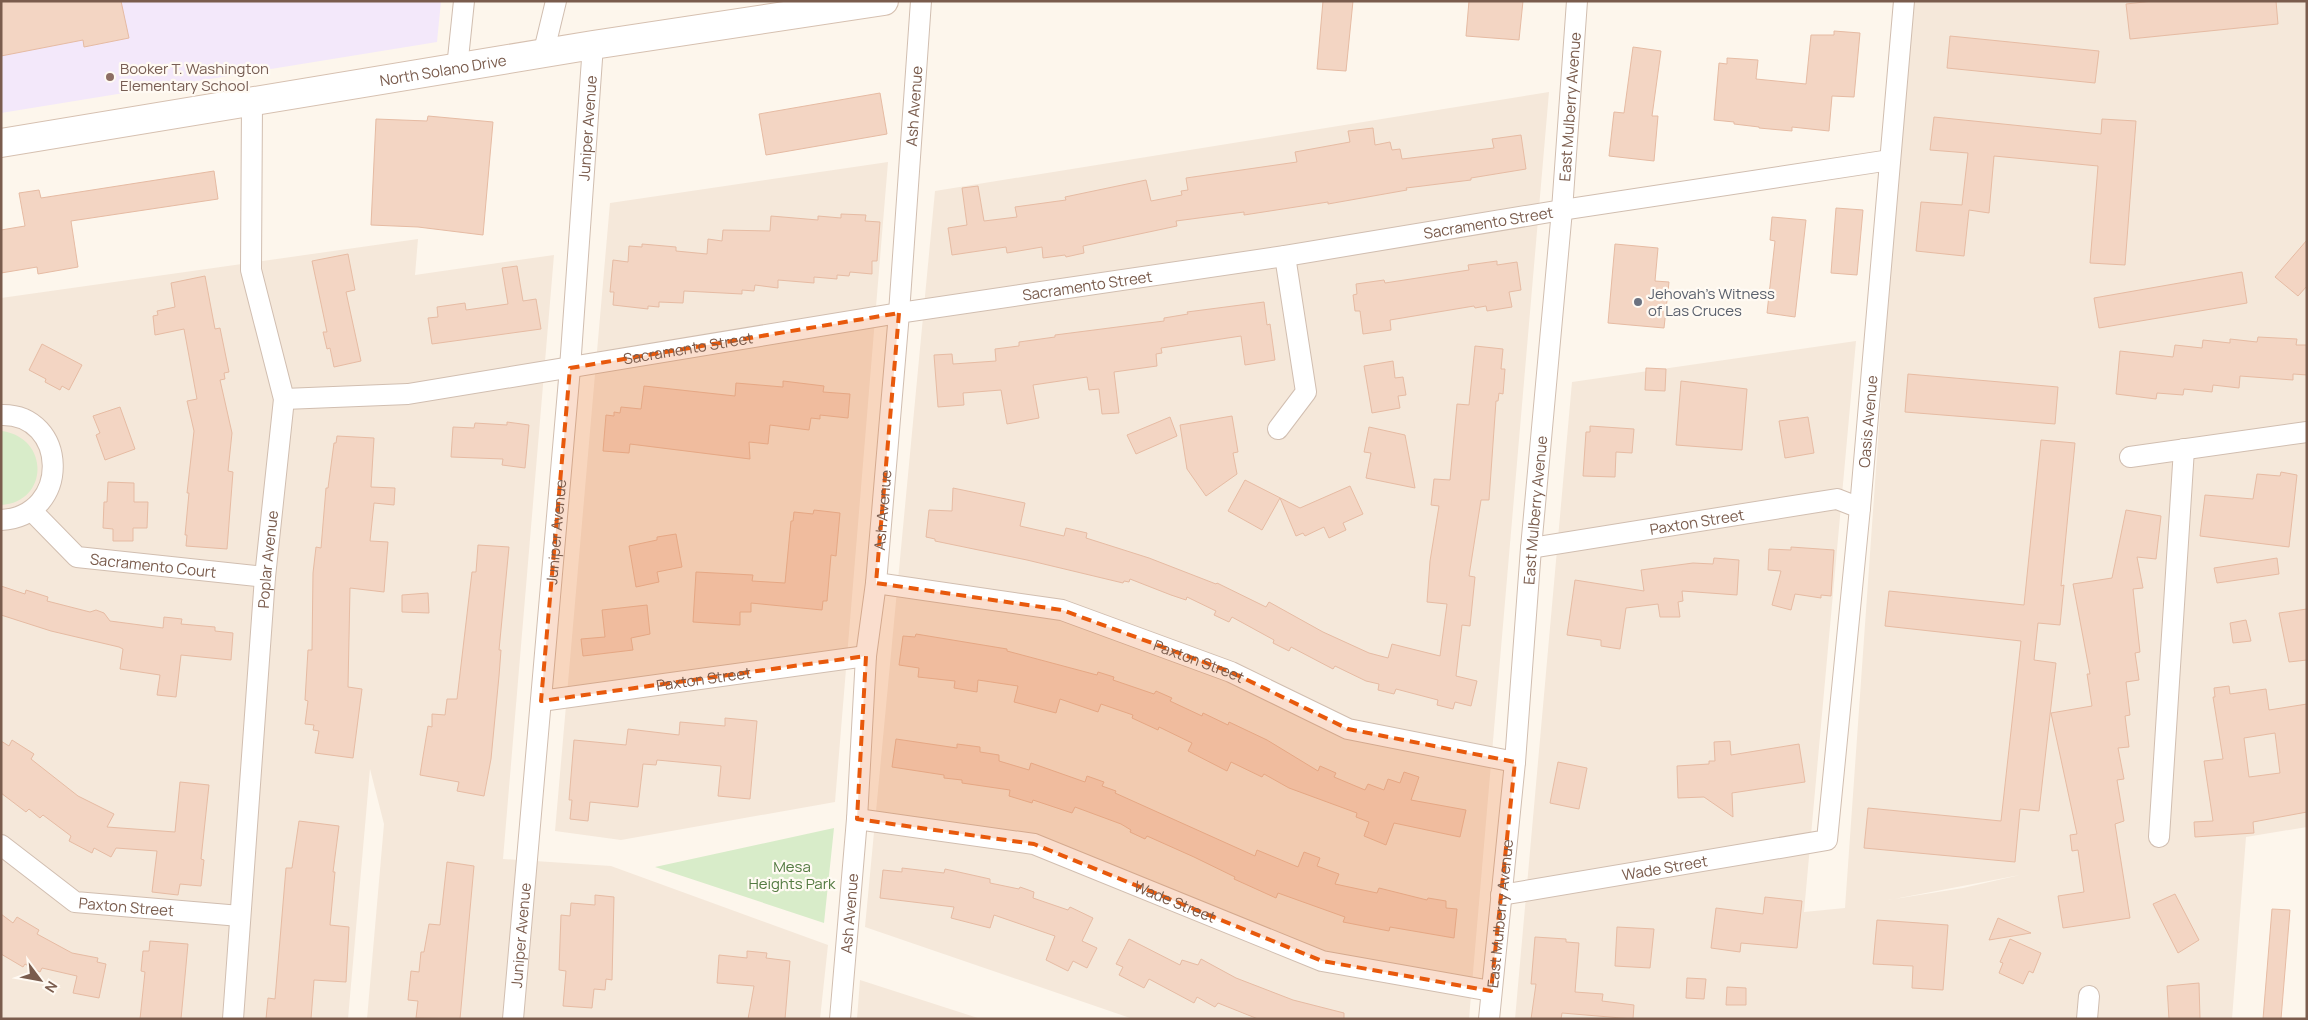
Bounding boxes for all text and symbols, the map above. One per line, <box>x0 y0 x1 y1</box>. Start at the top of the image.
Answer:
street label: East Mulberry Avenue <box>1554 31 1585 182</box>
street label: North Solano Drive <box>378 49 508 91</box>
place label: Booker T. Washington Elementary School <box>120 58 269 96</box>
street label: Ash Avenue <box>900 65 927 147</box>
marker: Booker T. Washington Elementary School <box>104 71 116 83</box>
street label: Juniper Avenue <box>573 74 601 182</box>
street label: Sacramento Street <box>1422 201 1555 243</box>
street label: Sacramento Street <box>1021 265 1154 305</box>
place label: Jehovah's Witness of Las Cruces <box>1648 283 1775 321</box>
marker: Jehovah's Witness of Las Cruces <box>1632 296 1644 308</box>
street label: Sacramento Street <box>622 327 755 369</box>
street label: Oasis Avenue <box>1853 374 1882 469</box>
street label: East Mulberry Avenue <box>1518 434 1552 585</box>
street label: Ash Avenue <box>868 469 896 551</box>
street label: Juniper Avenue <box>541 478 571 585</box>
street label: Paxton Street <box>1648 504 1746 539</box>
street label: Poplar Avenue <box>252 509 283 609</box>
street label: Sacramento Court <box>89 548 218 582</box>
street label: Paxton Street <box>1151 634 1248 687</box>
street label: Paxton Street <box>655 662 752 695</box>
street label: East Mulberry Avenue <box>1482 838 1518 989</box>
street label: Wade Street <box>1620 850 1709 885</box>
park label: Mesa Heights Park <box>748 856 836 894</box>
street label: Ash Avenue <box>835 872 863 954</box>
street label: Wade Street <box>1131 875 1219 927</box>
street label: Juniper Avenue <box>505 881 535 989</box>
street label: Paxton Street <box>78 892 175 921</box>
north arrow <box>15 955 65 1005</box>
text: N <box>41 978 62 996</box>

